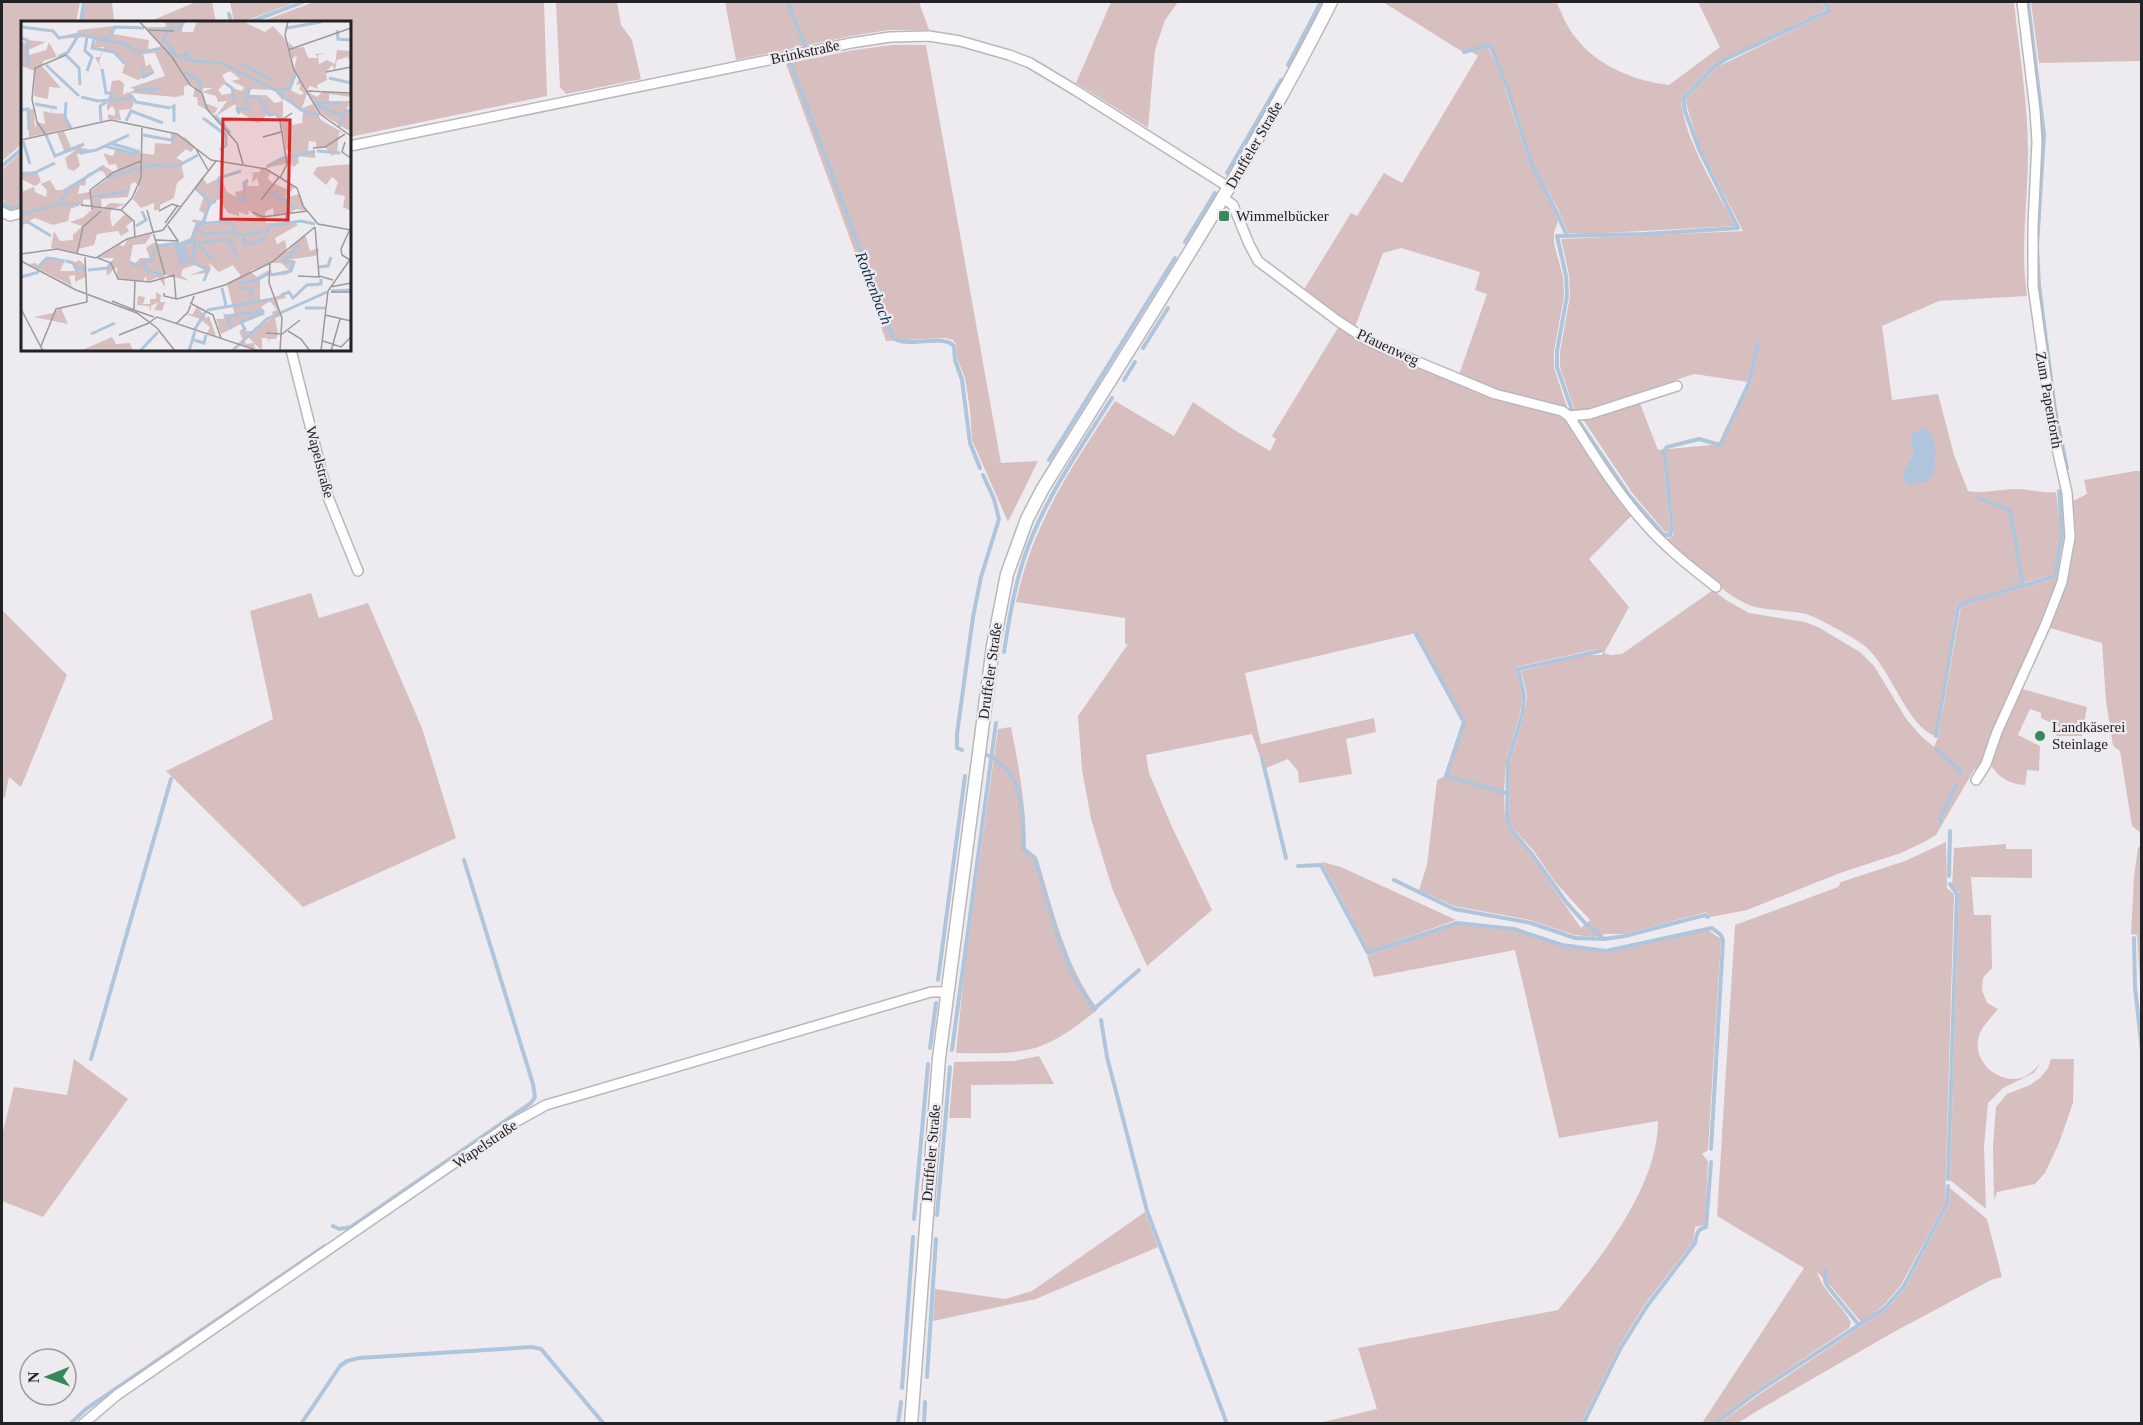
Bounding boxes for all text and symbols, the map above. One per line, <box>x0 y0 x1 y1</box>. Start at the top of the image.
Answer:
inset map <box>21 21 351 351</box>
street label: Brinkstraße <box>769 37 841 67</box>
street label: Druffeler Straße <box>1223 98 1285 191</box>
place label: Wimmelbücker <box>1236 208 1329 224</box>
marker: Wimmelbücker <box>1217 209 1231 223</box>
water label: Rothenbach <box>852 248 896 327</box>
street label: Pfauenweg <box>1354 326 1422 369</box>
street label: Zum Papenforth <box>2033 350 2065 450</box>
street label: Wapelstraße <box>303 424 337 500</box>
street label: Druffeler Straße <box>975 621 1005 720</box>
place label: Landkäserei Steinlage <box>2052 719 2125 752</box>
marker: Landkäserei Steinlage <box>2033 729 2047 743</box>
street label: Druffeler Straße <box>919 1103 943 1202</box>
street label: Wapelstraße <box>450 1117 520 1171</box>
north arrow <box>18 1347 78 1407</box>
text: N <box>25 1371 42 1383</box>

